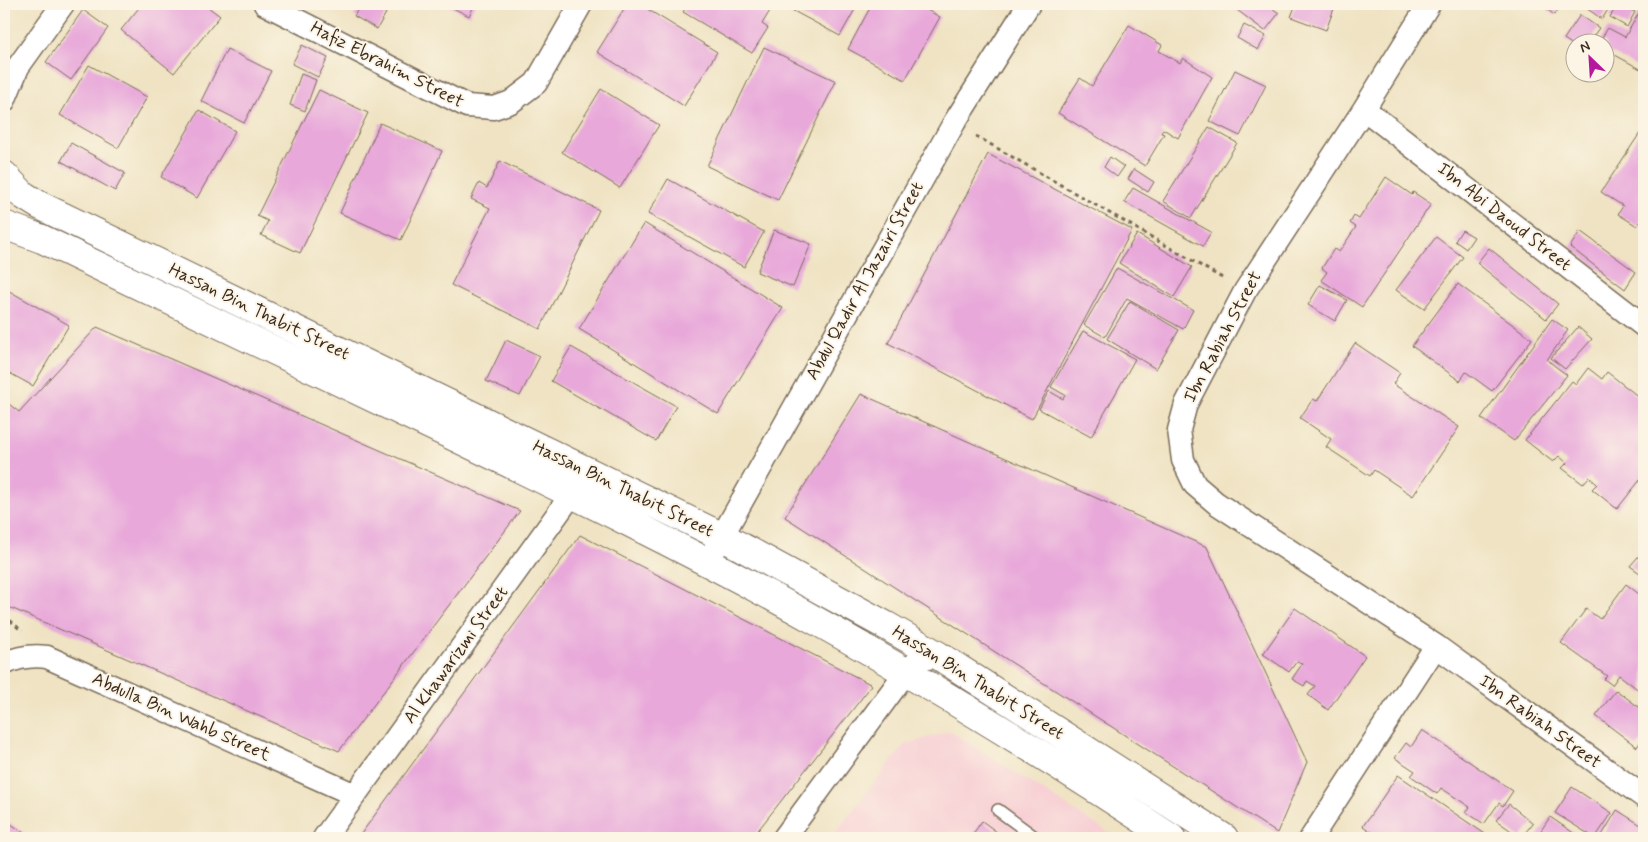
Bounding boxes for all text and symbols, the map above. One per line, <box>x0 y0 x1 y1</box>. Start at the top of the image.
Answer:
street label: Hafiz Ebrahim Street <box>306 16 468 114</box>
north arrow <box>1566 32 1616 82</box>
text: N <box>1577 37 1593 57</box>
street label: Ibn Abi Daoud Street <box>1432 157 1576 277</box>
street label: Abdul Qadir Al Jazairi Street <box>800 178 930 384</box>
street label: Hassan Bin Thabit Street <box>164 258 354 366</box>
street label: Ibn Rabiah Street <box>1178 267 1268 407</box>
street label: Hassan Bin Thabit Street <box>528 435 718 543</box>
street label: Al Khawarizmi Street <box>398 581 514 729</box>
street label: Hassan Bin Thabit Street <box>887 620 1069 746</box>
street label: Abdulla Bin Wahb Street <box>88 667 274 767</box>
street label: Ibn Rabiah Street <box>1474 670 1606 774</box>

